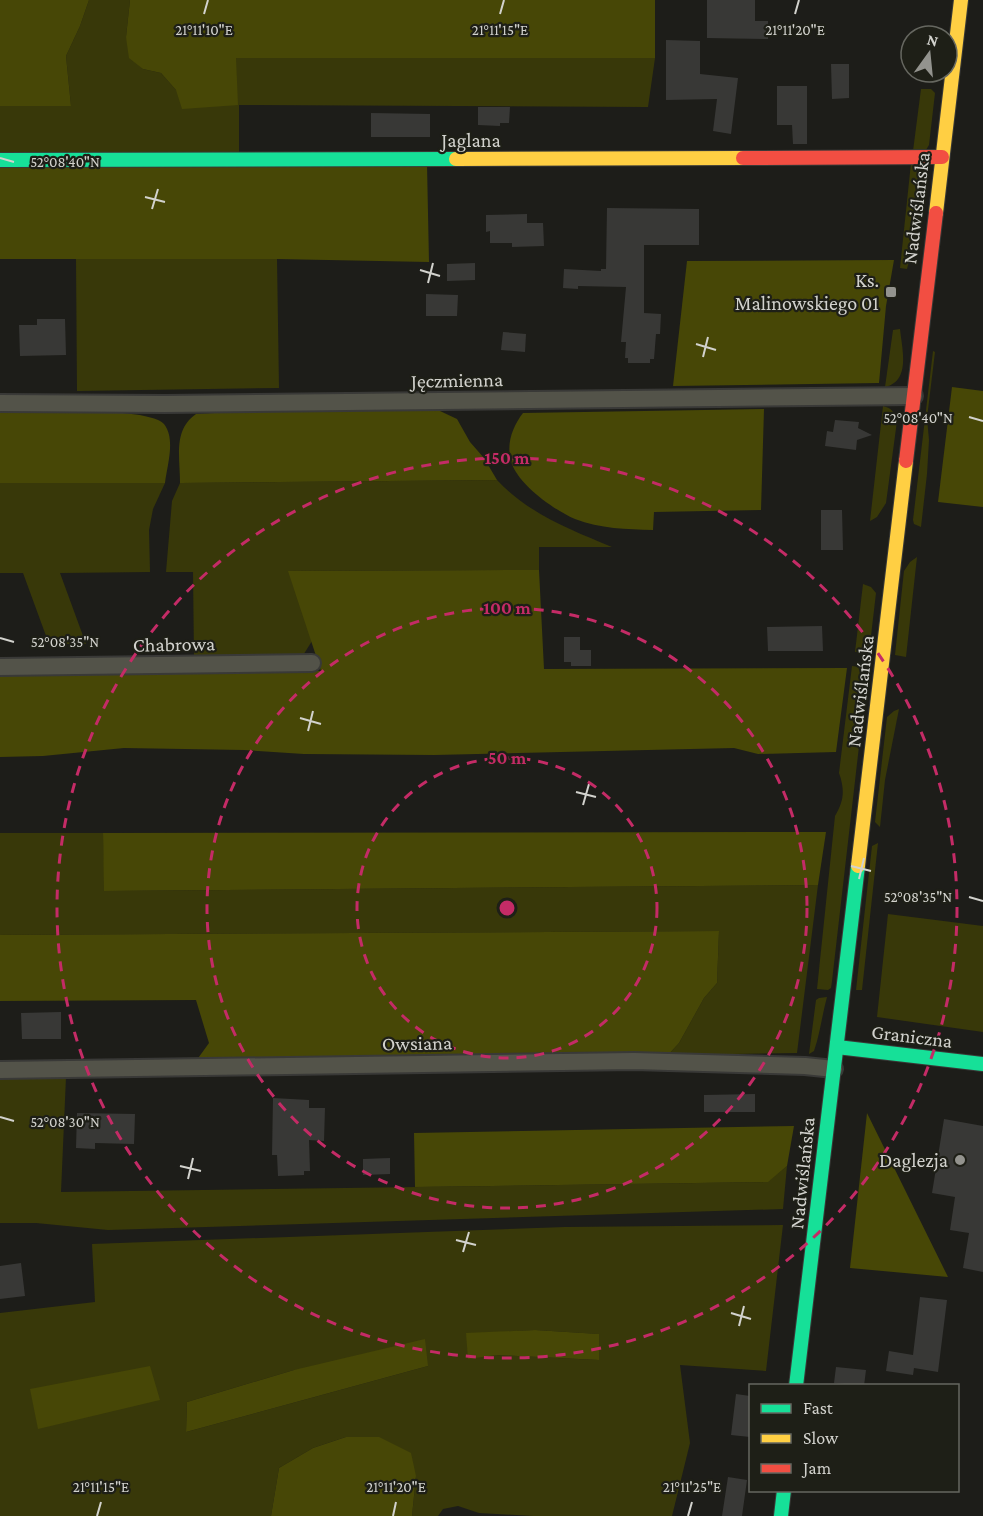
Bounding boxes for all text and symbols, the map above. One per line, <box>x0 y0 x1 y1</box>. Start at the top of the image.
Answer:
text: 21°11'10"E <box>175 22 233 38</box>
text: 21°11'15"E <box>472 22 528 38</box>
text: 21°11'20"E <box>765 22 825 38</box>
north arrow <box>899 24 959 84</box>
text: N <box>925 30 940 50</box>
street label: Jaglana <box>439 129 501 152</box>
street label: Nadwiślańska <box>898 151 934 265</box>
text: 52°08'40"N <box>30 154 100 170</box>
place label: Ks. Malinowskiego 01 <box>735 269 879 315</box>
marker: Ks. Malinowskiego 01 <box>884 285 898 299</box>
street label: Jęczmienna <box>409 368 503 393</box>
text: 52°08'40"N <box>883 410 953 426</box>
text: 150 m <box>484 448 530 468</box>
text: 100 m <box>483 598 531 618</box>
street label: Chabrowa <box>133 632 215 656</box>
text: 52°08'35"N <box>31 634 99 650</box>
street label: Nadwiślańska <box>842 634 878 748</box>
text: 50 m <box>488 748 527 768</box>
text: 52°08'35"N <box>884 889 952 905</box>
centre of rings <box>497 898 517 918</box>
street label: Graniczna <box>870 1020 954 1052</box>
street label: Owsiana <box>382 1031 452 1055</box>
text: 52°08'30"N <box>30 1114 100 1130</box>
street label: Nadwiślańska <box>785 1116 819 1230</box>
place label: Daglezja <box>879 1149 948 1172</box>
marker: Daglezja <box>953 1153 967 1167</box>
legend <box>749 1384 959 1492</box>
text: Fast <box>803 1398 834 1418</box>
text: Slow <box>803 1428 839 1448</box>
text: Jam <box>801 1458 832 1478</box>
text: 21°11'15"E <box>73 1479 129 1495</box>
text: 21°11'20"E <box>366 1479 426 1495</box>
text: 21°11'25"E <box>663 1479 721 1495</box>

